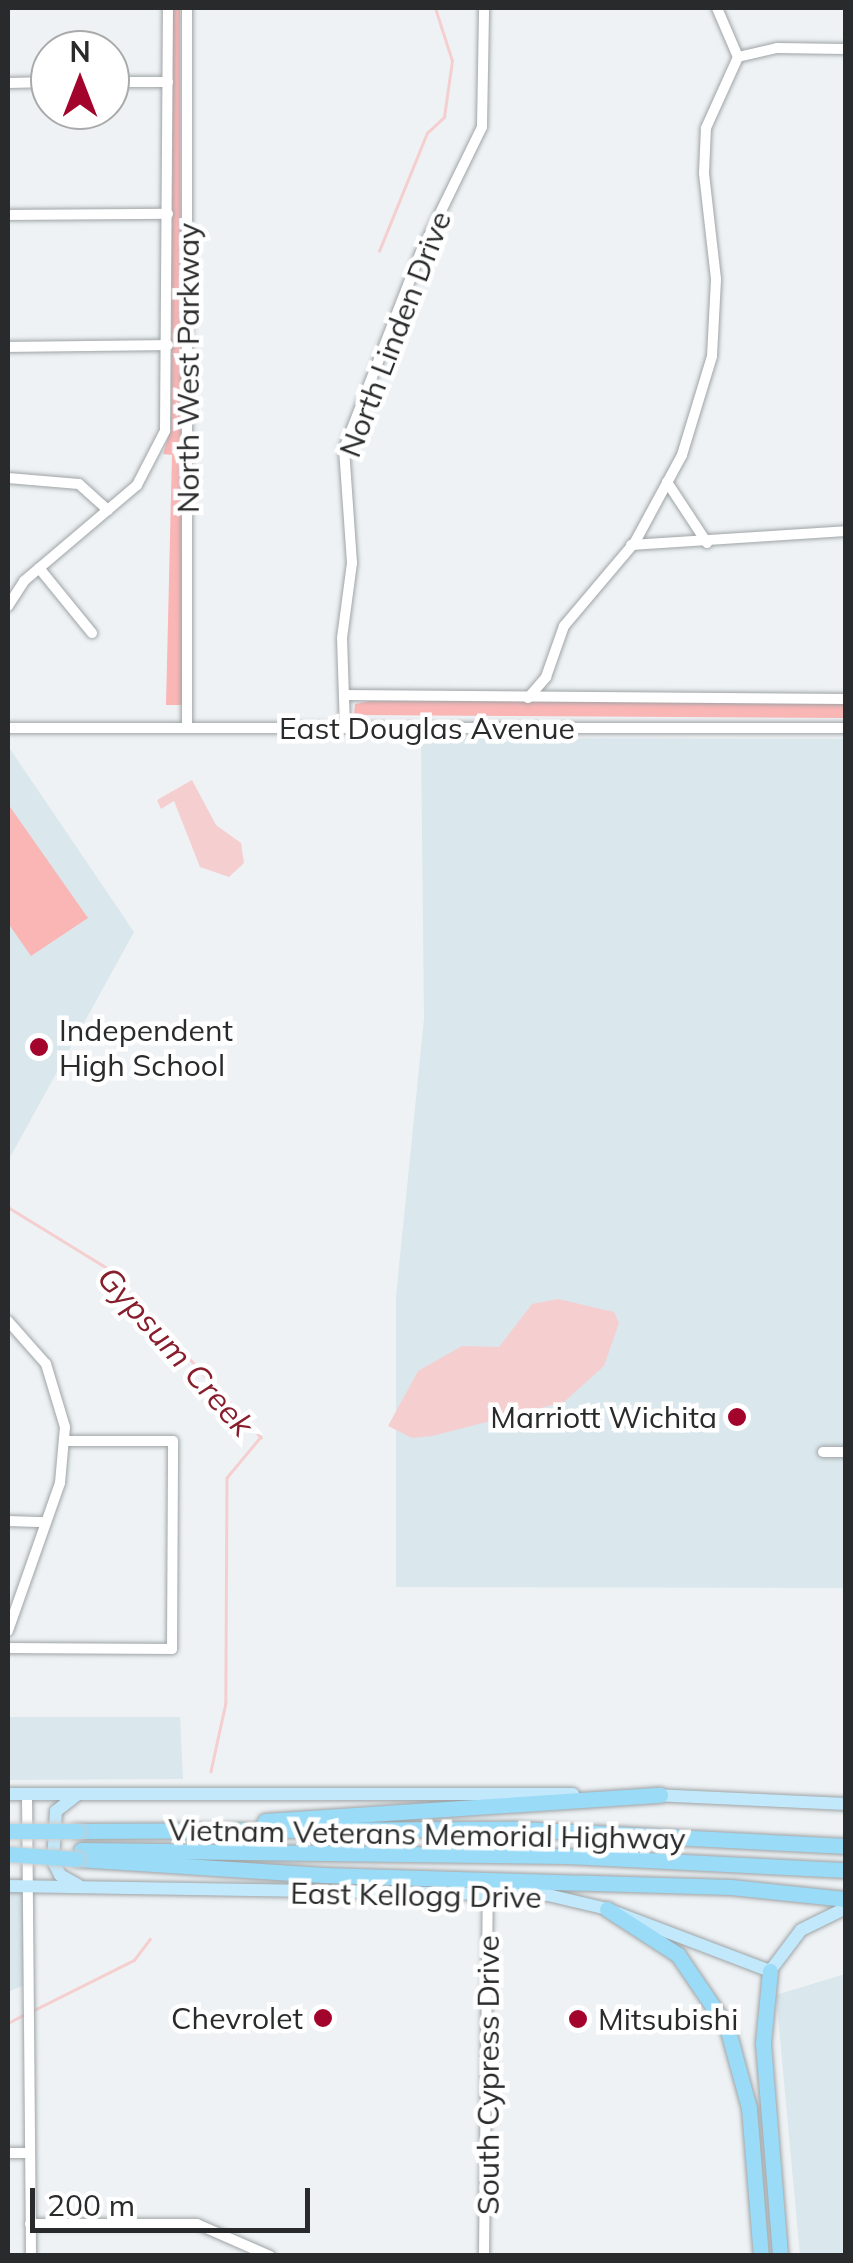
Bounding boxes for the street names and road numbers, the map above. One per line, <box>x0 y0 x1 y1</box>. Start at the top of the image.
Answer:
street label: North Linden Drive <box>332 206 458 462</box>
street label: North West Parkway <box>170 223 206 513</box>
street label: East Douglas Avenue <box>279 710 575 746</box>
street label: Vietnam Veterans Memorial Highway <box>168 1811 686 1857</box>
street label: East Kellogg Drive <box>290 1875 542 1915</box>
street label: South Cypress Drive <box>470 1935 506 2215</box>

